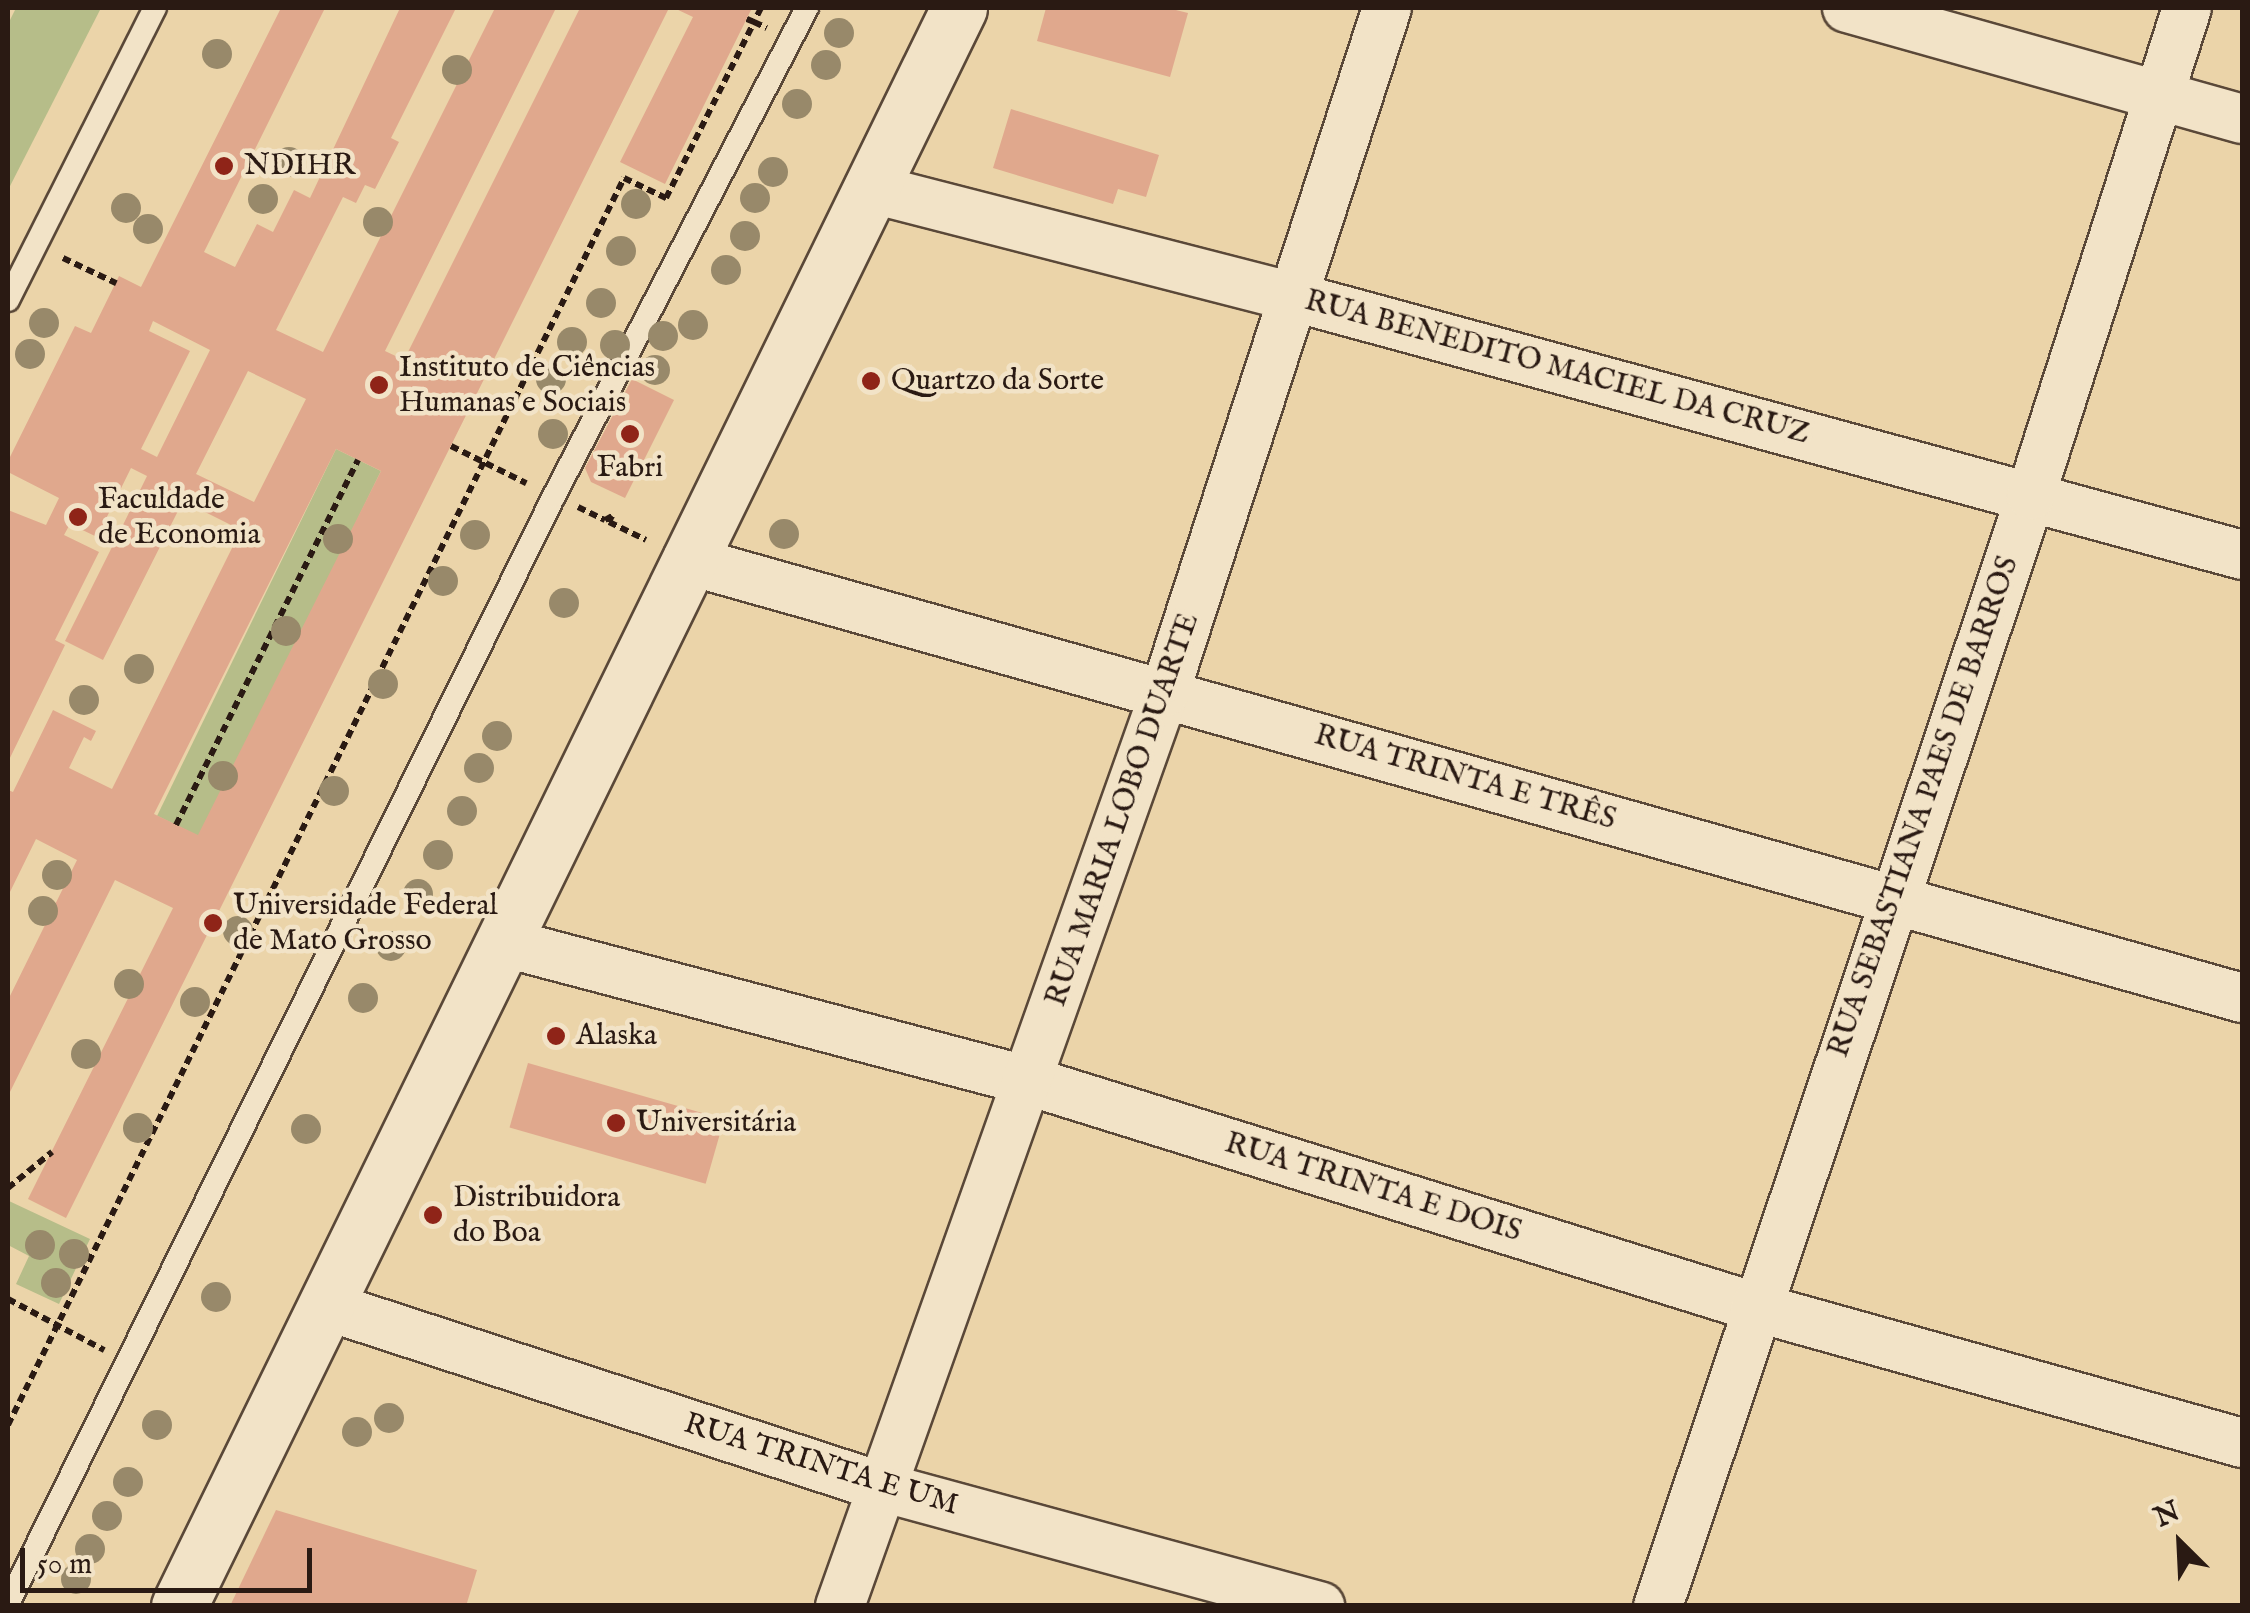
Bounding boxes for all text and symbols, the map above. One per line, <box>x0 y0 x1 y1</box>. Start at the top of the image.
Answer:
place label: NDIHR <box>244 148 355 184</box>
marker: NDIHR <box>213 155 235 177</box>
street label: RUA BENEDITO MACIEL DA CRUZ <box>1301 283 1813 453</box>
place label: Instituto de Ciências Humanas e Sociais <box>399 350 655 420</box>
place label: Quartzo da Sorte <box>891 363 1104 399</box>
marker: Quartzo da Sorte <box>860 370 882 392</box>
marker: Instituto de Ciências Humanas e Sociais <box>368 374 390 396</box>
marker: Fabri <box>619 423 641 445</box>
place label: Fabri <box>597 450 663 486</box>
place label: Faculdade de Economia <box>98 482 260 552</box>
marker: Faculdade de Economia <box>67 506 89 528</box>
street label: RUA SEBASTIANA PAES DE BARROS <box>1821 552 2027 1062</box>
street label: RUA MARIA LOBO DUARTE <box>1039 609 1207 1011</box>
street label: RUA TRINTA E TRÊS <box>1310 718 1620 838</box>
place label: Universidade Federal de Mato Grosso <box>233 888 498 958</box>
marker: Universidade Federal de Mato Grosso <box>202 912 224 934</box>
place label: Alaska <box>576 1018 657 1054</box>
marker: Alaska <box>545 1025 567 1047</box>
place label: Universitária <box>636 1105 796 1141</box>
marker: Universitária <box>605 1112 627 1134</box>
street label: RUA TRINTA E DOIS <box>1220 1126 1526 1250</box>
place label: Distribuidora do Boa <box>453 1180 620 1250</box>
marker: Distribuidora do Boa <box>422 1204 444 1226</box>
street label: RUA TRINTA E UM <box>680 1406 962 1524</box>
north arrow <box>2130 1493 2230 1593</box>
text: N <box>2149 1494 2186 1536</box>
scale bar <box>25 1528 318 1590</box>
text: 50 m <box>37 1546 92 1584</box>

